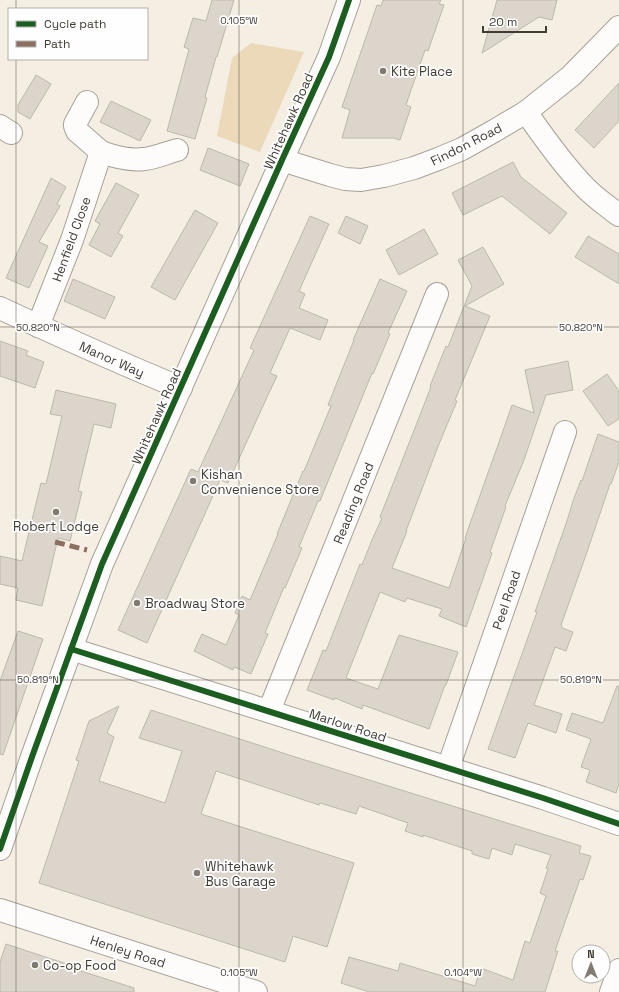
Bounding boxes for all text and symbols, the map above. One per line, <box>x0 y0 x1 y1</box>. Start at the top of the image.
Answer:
legend <box>8 8 148 60</box>
scale bar <box>483 8 546 34</box>
text: 0.105°W <box>220 14 258 27</box>
text: 20 m <box>489 14 517 30</box>
text: Cycle path <box>44 16 106 32</box>
text: Path <box>44 36 70 52</box>
place label: Kite Place <box>391 63 453 80</box>
marker: Kite Place <box>378 66 388 76</box>
street label: Whitehawk Road <box>260 70 317 172</box>
street label: Findon Road <box>428 119 505 170</box>
street label: Henfield Close <box>48 194 95 284</box>
text: 50.820°N <box>16 321 60 334</box>
text: 50.820°N <box>559 321 603 334</box>
street label: Manor Way <box>77 338 147 381</box>
street label: Whitehawk Road <box>128 365 185 467</box>
street label: Reading Road <box>329 460 378 546</box>
place label: Kishan Convenience Store <box>201 466 319 498</box>
marker: Kishan Convenience Store <box>188 476 198 486</box>
marker: Robert Lodge <box>51 507 61 517</box>
place label: Robert Lodge <box>13 518 99 535</box>
street label: Peel Road <box>488 568 525 632</box>
place label: Broadway Store <box>145 595 245 612</box>
marker: Broadway Store <box>132 598 142 608</box>
text: 50.819°N <box>17 673 59 686</box>
text: 50.819°N <box>560 673 602 686</box>
street label: Marlow Road <box>307 705 389 746</box>
place label: Whitehawk Bus Garage <box>205 858 276 890</box>
marker: Whitehawk Bus Garage <box>192 868 202 878</box>
street label: Henley Road <box>88 931 168 972</box>
north arrow <box>571 944 611 984</box>
text: N <box>587 947 595 961</box>
place label: Co-op Food <box>43 957 116 974</box>
marker: Co-op Food <box>30 960 40 970</box>
text: 0.105°W <box>220 966 258 979</box>
text: 0.104°W <box>444 966 482 979</box>

